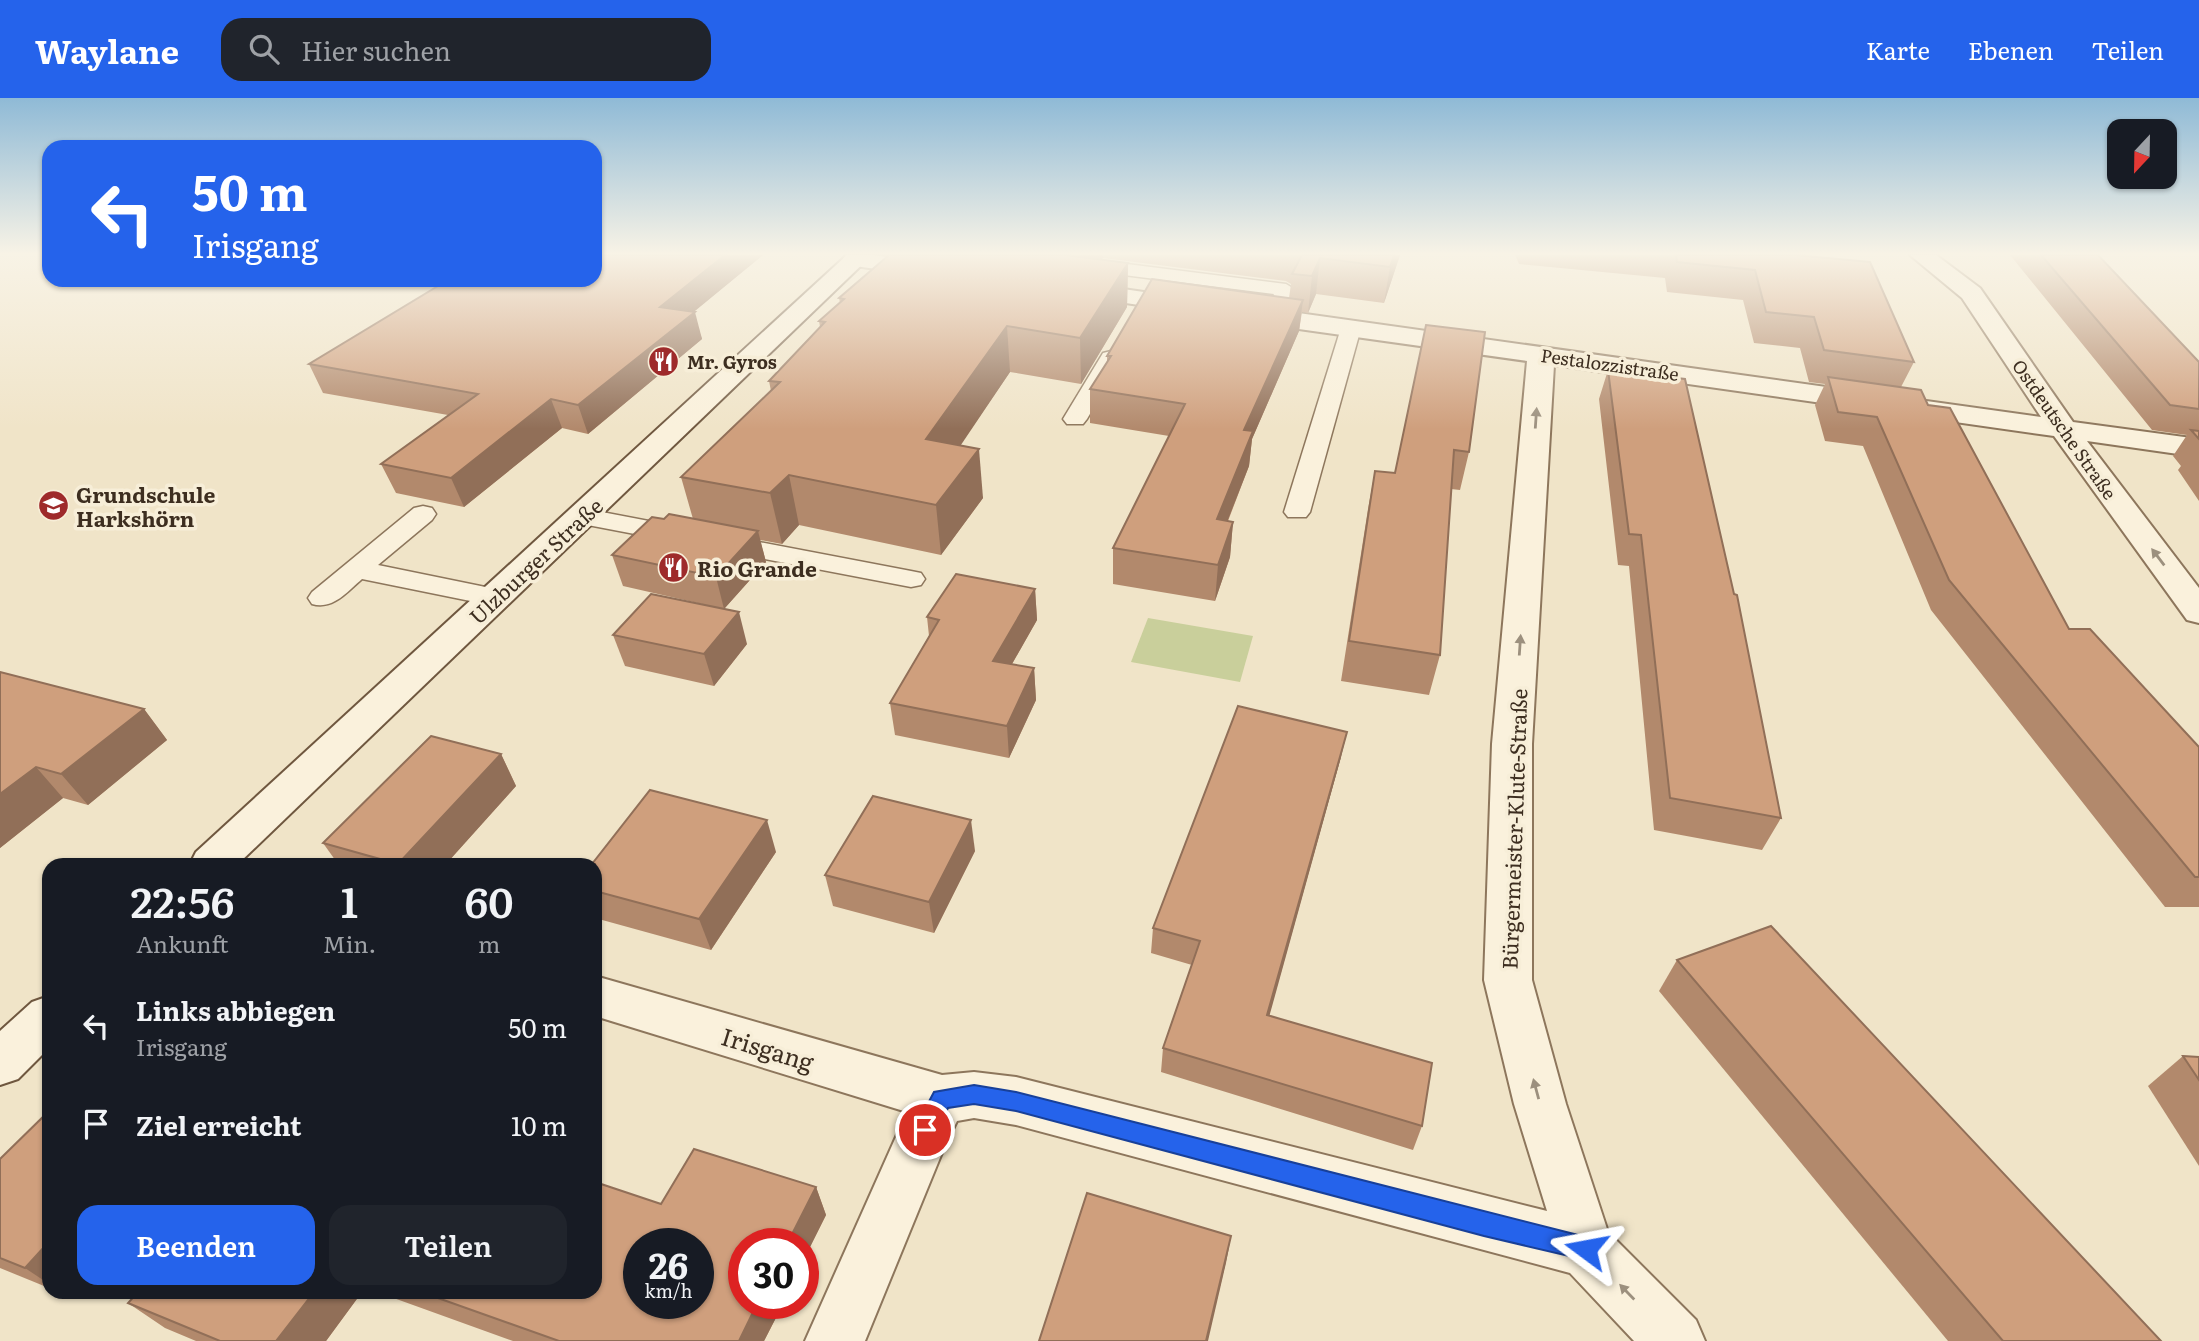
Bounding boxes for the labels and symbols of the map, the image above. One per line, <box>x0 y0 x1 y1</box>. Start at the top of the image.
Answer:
north arrow <box>2107 119 2177 189</box>
street label: Pestalozzistraße <box>1539 341 1681 387</box>
restaurant icon: Mr. Gyros <box>647 344 681 378</box>
place label: Mr. Gyros <box>687 348 777 375</box>
street label: Ostdeutsche Straße <box>2006 353 2124 505</box>
one-way arrow <box>1531 406 1542 428</box>
place label: Grundschule Harkshörn <box>76 478 216 533</box>
school or university icon: Grundschule Harkshörn <box>36 488 70 522</box>
street label: Ulzburger Straße <box>461 490 609 630</box>
one-way arrow <box>2152 548 2166 566</box>
restaurant icon: Rio Grande <box>657 550 691 584</box>
place label: Rio Grande <box>697 552 817 583</box>
one-way arrow <box>1515 633 1526 655</box>
street label: Bürgermeister-Klute-Straße <box>1493 688 1533 970</box>
street label: Irisgang <box>717 1017 819 1079</box>
one-way arrow <box>1530 1078 1541 1100</box>
pin <box>895 1100 955 1160</box>
position arrow <box>1549 1212 1623 1286</box>
speed limit sign: 30 <box>728 1228 819 1319</box>
one-way arrow <box>1620 1284 1636 1301</box>

